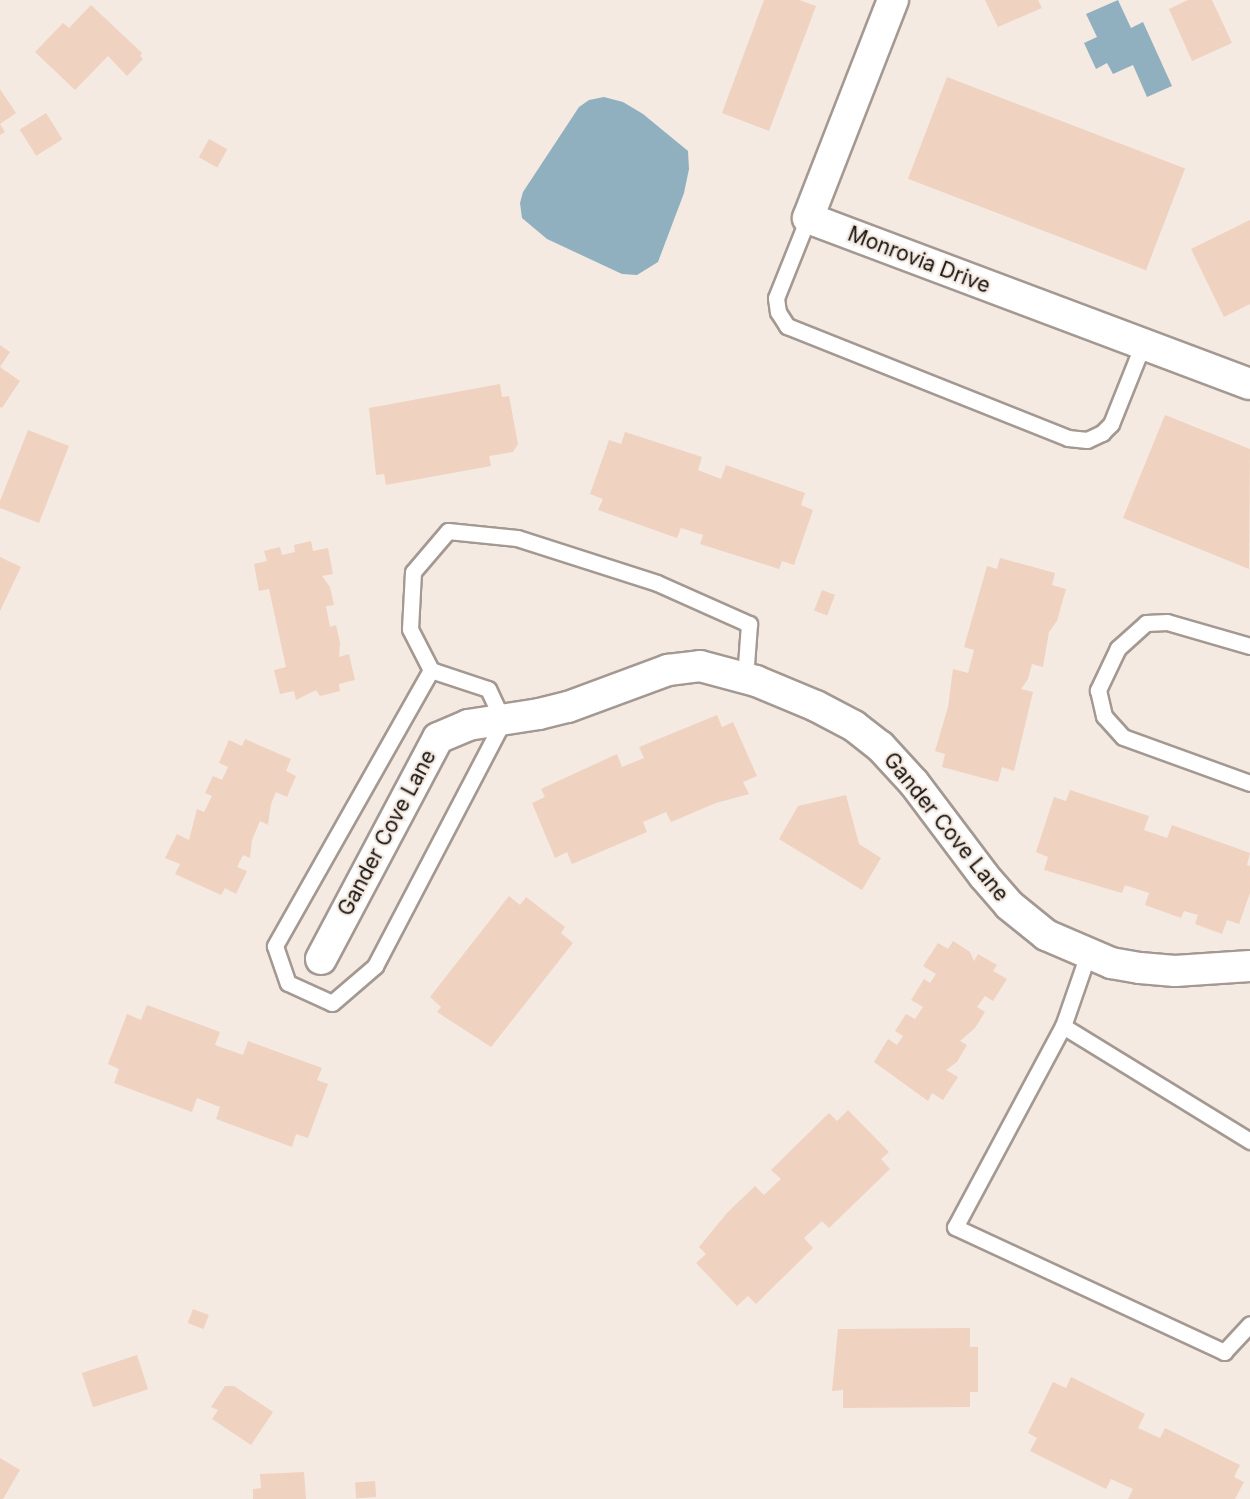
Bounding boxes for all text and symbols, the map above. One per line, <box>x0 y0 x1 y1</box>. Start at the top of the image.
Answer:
street label: Monrovia Drive <box>844 221 994 299</box>
street label: Gander Cove Lane <box>333 746 441 920</box>
street label: Gander Cove Lane <box>878 748 1014 906</box>

